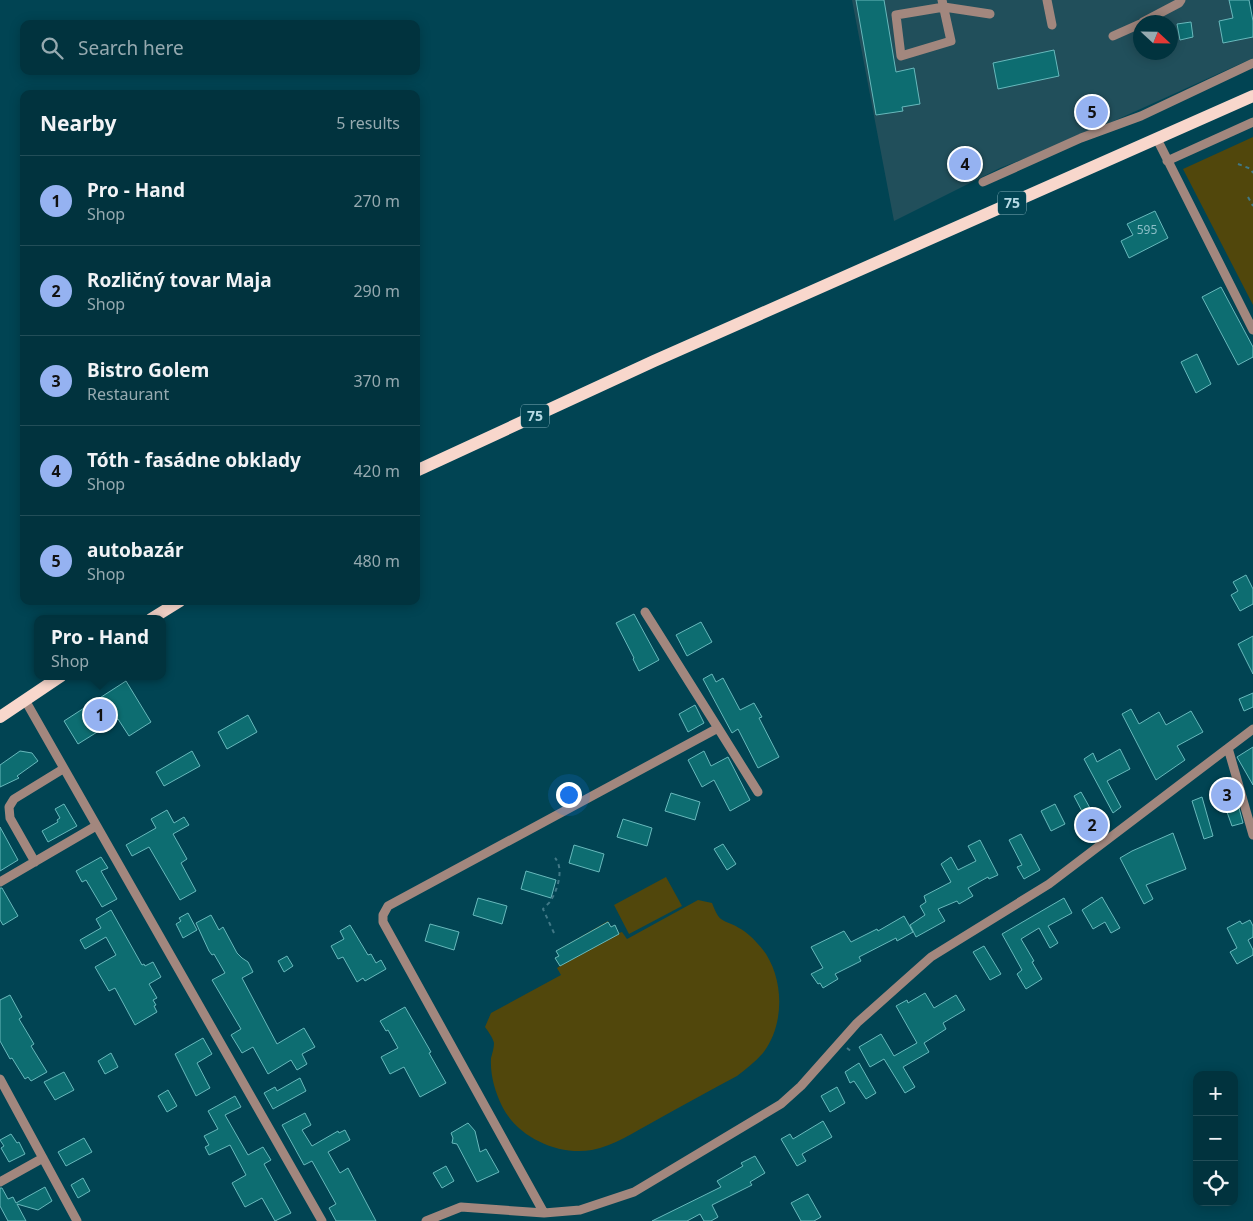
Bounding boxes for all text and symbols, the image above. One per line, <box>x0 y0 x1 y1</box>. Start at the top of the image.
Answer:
north arrow <box>1133 15 1178 60</box>
search box <box>20 20 420 75</box>
icon: search <box>38 34 66 62</box>
text: Search here <box>78 35 184 61</box>
pin: 5 <box>1076 93 1108 131</box>
text: Nearby <box>40 109 116 137</box>
text: 5 results <box>336 112 400 134</box>
pin: 4 <box>949 145 981 183</box>
text: Pro - Hand <box>87 177 185 203</box>
text: 1 <box>51 190 61 212</box>
text: 270 m <box>353 190 400 212</box>
road number: 75 <box>998 192 1026 214</box>
text: Shop <box>87 203 125 225</box>
house number: 595 <box>1137 221 1157 238</box>
text: Rozličný tovar Maja <box>87 267 272 293</box>
text: 2 <box>51 280 61 302</box>
text: 290 m <box>353 280 400 302</box>
text: Shop <box>87 293 125 315</box>
text: Bistro Golem <box>87 357 209 383</box>
text: 3 <box>51 370 61 392</box>
text: 370 m <box>353 370 400 392</box>
text: Restaurant <box>87 383 169 405</box>
road number: 75 <box>521 404 549 428</box>
text: Tóth - fasádne obklady <box>87 447 301 473</box>
text: 4 <box>51 460 61 482</box>
text: 420 m <box>353 460 400 482</box>
text: Shop <box>87 473 125 495</box>
text: autobazár <box>87 537 183 563</box>
text: 5 <box>51 550 61 572</box>
text: 480 m <box>353 550 400 572</box>
text: Shop <box>87 563 125 585</box>
popup <box>34 615 166 680</box>
text: Pro - Hand <box>51 624 149 650</box>
text: Shop <box>51 650 89 672</box>
pin: 1 <box>84 696 116 734</box>
pin: 3 <box>1211 776 1243 814</box>
your location <box>556 782 582 808</box>
pin: 2 <box>1076 806 1108 844</box>
map controls <box>1193 1071 1238 1206</box>
button: + <box>1193 1071 1238 1116</box>
button: − <box>1193 1116 1238 1161</box>
button: locate <box>1193 1161 1238 1206</box>

